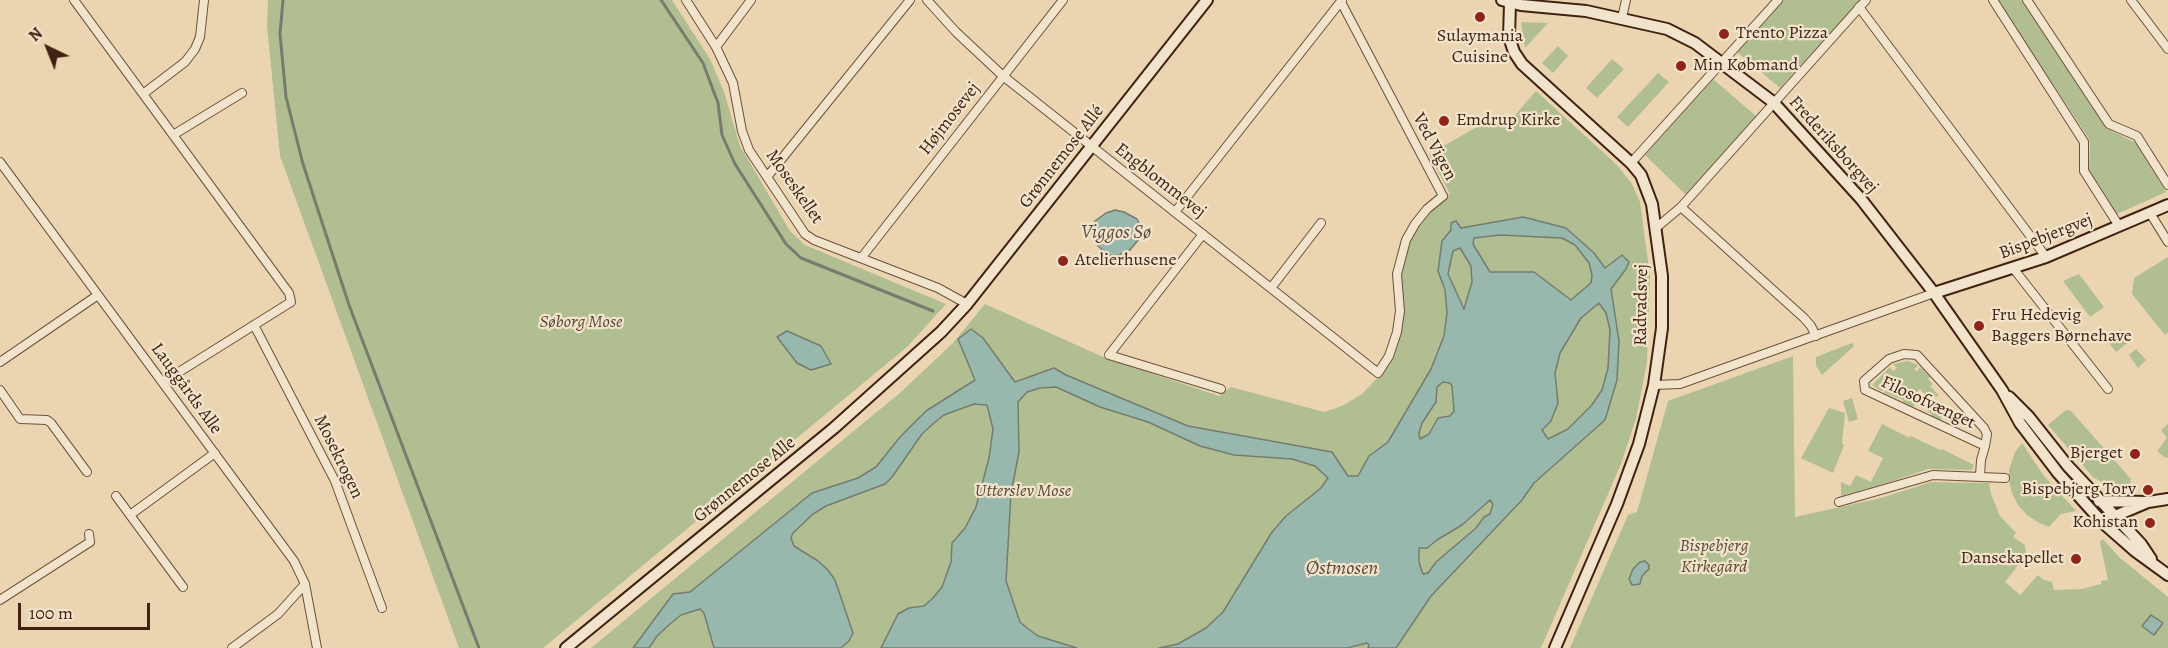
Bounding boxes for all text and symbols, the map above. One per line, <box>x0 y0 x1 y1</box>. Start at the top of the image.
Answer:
marker: Sulaymania Cuisine <box>1473 10 1487 24</box>
north arrow <box>18 18 78 78</box>
text: N <box>24 23 47 47</box>
place label: Trento Pizza <box>1736 23 1828 45</box>
place label: Sulaymania Cuisine <box>1437 26 1523 68</box>
marker: Trento Pizza <box>1717 27 1731 41</box>
place label: Min Købmand <box>1693 55 1798 77</box>
marker: Min Købmand <box>1674 59 1688 73</box>
street label: Højmosevej <box>915 78 985 160</box>
street label: Frederiksborgvej <box>1784 92 1882 198</box>
street label: Grønnemose Allé <box>1015 101 1109 213</box>
street label: Ved Vigen <box>1407 110 1461 184</box>
place label: Emdrup Kirke <box>1456 110 1560 132</box>
marker: Emdrup Kirke <box>1437 114 1451 128</box>
street label: Engblommevej <box>1110 139 1210 223</box>
street label: Moseskellet <box>761 146 827 228</box>
street label: Bispebjergvej <box>1996 209 2096 265</box>
water label: Viggos Sø <box>1081 221 1151 245</box>
place label: Atelierhusene <box>1075 250 1177 272</box>
marker: Atelierhusene <box>1056 254 1070 268</box>
street label: Rådvadsvej <box>1630 264 1654 346</box>
place label: Fru Hedevig Baggers Børnehave <box>1991 305 2132 348</box>
park label: Søborg Mose <box>540 312 622 334</box>
marker: Fru Hedevig Baggers Børnehave <box>1972 319 1986 333</box>
street label: Lauggårds Alle <box>146 339 226 439</box>
street label: Filosofvænget <box>1877 372 1979 434</box>
street label: Mosekrogen <box>308 411 368 503</box>
street label: Grønnemose Alle <box>690 432 800 528</box>
place label: Bjerget <box>2070 443 2123 465</box>
marker: Bjerget <box>2128 447 2142 461</box>
place label: Bispebjerg Torv <box>2021 479 2136 501</box>
park label: Utterslev Mose <box>975 481 1071 503</box>
marker: Bispebjerg Torv <box>2141 483 2155 497</box>
place label: Kohistan <box>2072 512 2138 534</box>
marker: Kohistan <box>2143 516 2157 530</box>
park label: Bispebjerg Kirkegård <box>1679 536 1749 578</box>
place label: Dansekapellet <box>1960 548 2064 570</box>
marker: Dansekapellet <box>2069 552 2083 566</box>
water label: Østmosen <box>1306 557 1378 581</box>
scale bar <box>21 591 153 629</box>
text: 100 m <box>29 601 73 625</box>

